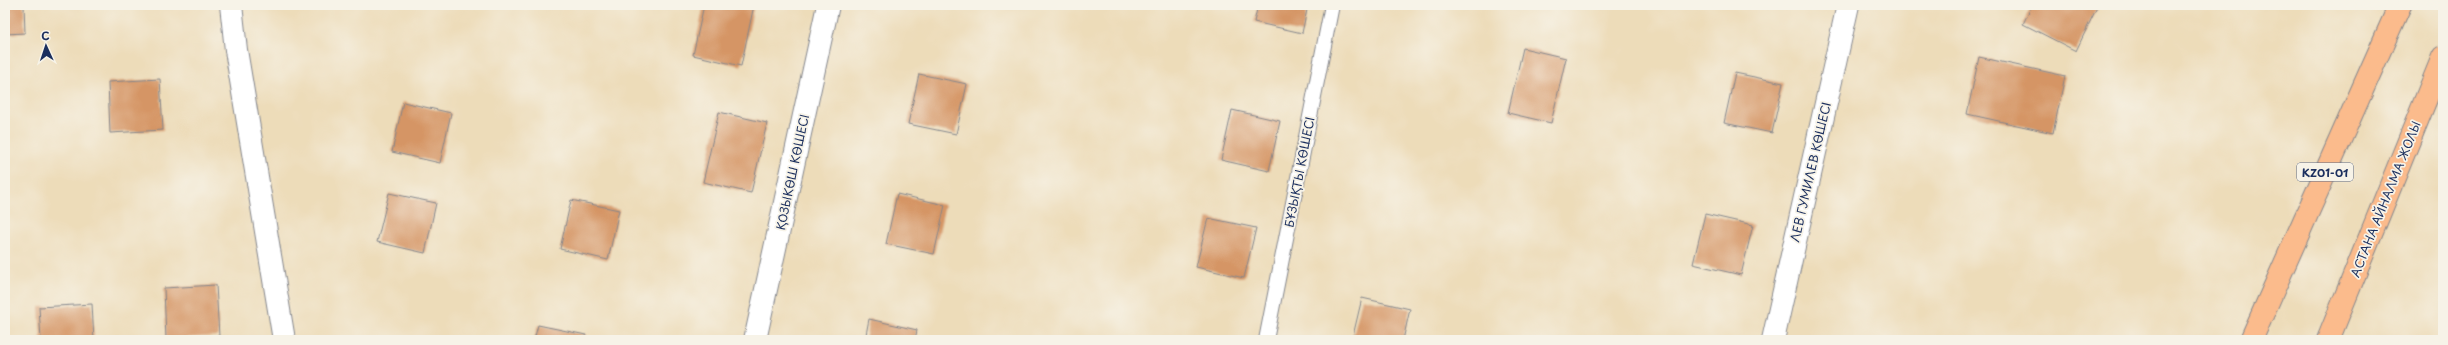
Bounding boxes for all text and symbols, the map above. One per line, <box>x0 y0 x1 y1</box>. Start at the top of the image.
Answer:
north arrow <box>26 26 66 66</box>
text: С <box>41 27 50 44</box>
street label: ЛЕВ ГУМИЛЕВ КӨШЕСІ <box>1785 100 1835 244</box>
street label: ҚОЗЫКӨШ КӨШЕСІ <box>771 112 813 232</box>
street label: БҰЗЫҚТЫ КӨШЕСІ <box>1279 115 1319 229</box>
street label: АСТАНА АЙНАЛМА ЖОЛЫ <box>2345 118 2425 280</box>
road number: KZ01-01 <box>2297 163 2353 181</box>

